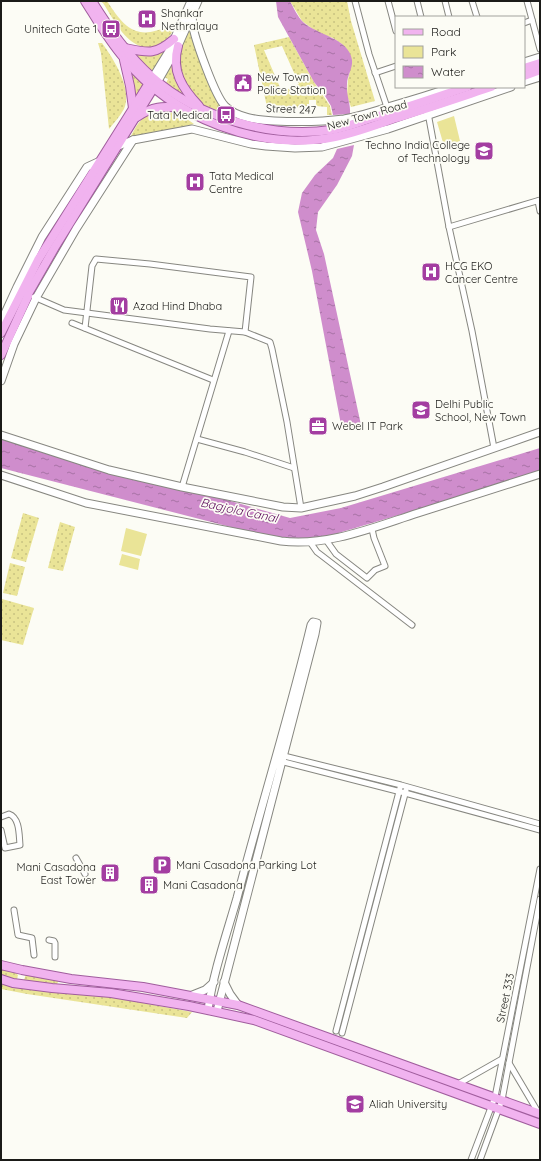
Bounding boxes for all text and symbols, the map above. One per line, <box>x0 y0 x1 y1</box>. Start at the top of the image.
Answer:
place label: Shankar Nethralaya <box>161 6 218 33</box>
hospital icon: Shankar Nethralaya <box>136 8 158 30</box>
legend <box>395 16 525 88</box>
bus stop icon: Unitech Gate 1 <box>100 18 122 40</box>
place label: Unitech Gate 1 <box>24 22 97 36</box>
text: Road <box>431 24 461 39</box>
text: Park <box>431 44 456 59</box>
text: Water <box>431 64 466 79</box>
place label: New Town Police Station <box>257 70 326 97</box>
public building icon: New Town Police Station <box>232 72 254 94</box>
street label: New Town Road <box>325 97 409 133</box>
street label: Street 247 <box>266 101 317 117</box>
bus stop icon: Tata Medical <box>215 104 237 126</box>
place label: Tata Medical <box>147 108 212 122</box>
place label: Techno India College of Technology <box>365 138 470 165</box>
school or university icon: Techno India College of Technology <box>473 140 495 162</box>
place label: Tata Medical Centre <box>209 169 274 196</box>
hospital icon: Tata Medical Centre <box>184 171 206 193</box>
place label: HCG EKO Cancer Centre <box>445 259 518 286</box>
hospital icon: HCG EKO Cancer Centre <box>420 261 442 283</box>
restaurant icon: Azad Hind Dhaba <box>108 295 130 317</box>
place label: Azad Hind Dhaba <box>133 299 222 313</box>
place label: Delhi Public School, New Town <box>435 397 526 424</box>
school or university icon: Delhi Public School, New Town <box>410 399 432 421</box>
office icon: Webel IT Park <box>307 415 329 437</box>
place label: Webel IT Park <box>332 419 403 433</box>
water label: Bagjola Canal <box>199 494 280 526</box>
parking icon: Mani Casadona Parking Lot <box>151 854 173 876</box>
place label: Mani Casadona Parking Lot <box>176 858 317 872</box>
place label: Mani Casadona East Tower <box>16 860 97 887</box>
building icon: Mani Casadona East Tower <box>99 862 121 884</box>
building icon: Mani Casadona <box>138 874 160 896</box>
place label: Mani Casadona <box>163 878 243 892</box>
street label: Street 333 <box>493 972 517 1024</box>
school or university icon: Aliah University <box>344 1093 366 1115</box>
place label: Aliah University <box>369 1097 447 1111</box>

